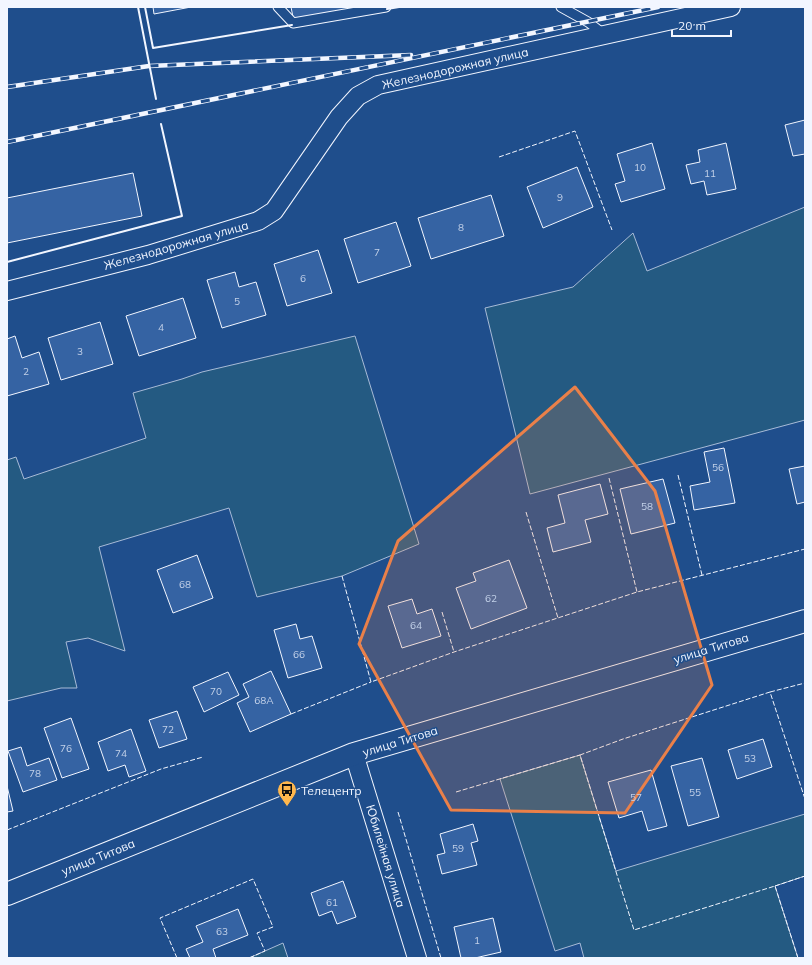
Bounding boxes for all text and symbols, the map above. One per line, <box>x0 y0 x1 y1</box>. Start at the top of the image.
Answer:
scale bar <box>672 12 731 38</box>
text: 20 m <box>678 18 706 33</box>
street label: Железнодорожная улица <box>380 44 530 92</box>
house number: 10 <box>634 161 646 174</box>
house number: 11 <box>704 167 716 180</box>
house number: 9 <box>557 191 563 204</box>
street label: Железнодорожная улица <box>102 217 250 273</box>
house number: 8 <box>458 221 464 234</box>
house number: 7 <box>374 246 380 259</box>
house number: 6 <box>300 272 306 285</box>
house number: 5 <box>234 295 240 308</box>
house number: 4 <box>158 321 164 334</box>
house number: 3 <box>77 345 83 358</box>
house number: 2 <box>23 365 29 378</box>
house number: 56 <box>712 461 724 474</box>
house number: 58 <box>641 500 653 513</box>
house number: 68 <box>179 578 191 591</box>
house number: 62 <box>485 592 497 605</box>
house number: 64 <box>410 619 422 632</box>
street label: улица Титова <box>672 629 750 667</box>
house number: 66 <box>293 648 305 661</box>
house number: 70 <box>210 685 222 698</box>
house number: 68А <box>254 694 274 707</box>
street label: улица Титова <box>361 722 439 760</box>
house number: 72 <box>162 723 174 736</box>
house number: 76 <box>60 742 72 755</box>
house number: 74 <box>115 747 127 760</box>
house number: 53 <box>744 752 756 765</box>
house number: 78 <box>29 767 41 780</box>
bus stop icon: Телецентр <box>276 779 298 807</box>
place label: Телецентр <box>301 783 362 798</box>
house number: 55 <box>689 786 701 799</box>
house number: 57 <box>630 791 642 804</box>
street label: Юбилейная улица <box>363 803 409 909</box>
street label: улица Титова <box>59 835 137 879</box>
house number: 59 <box>452 842 464 855</box>
house number: 61 <box>326 896 338 909</box>
house number: 63 <box>216 925 228 938</box>
house number: 1 <box>474 934 480 947</box>

